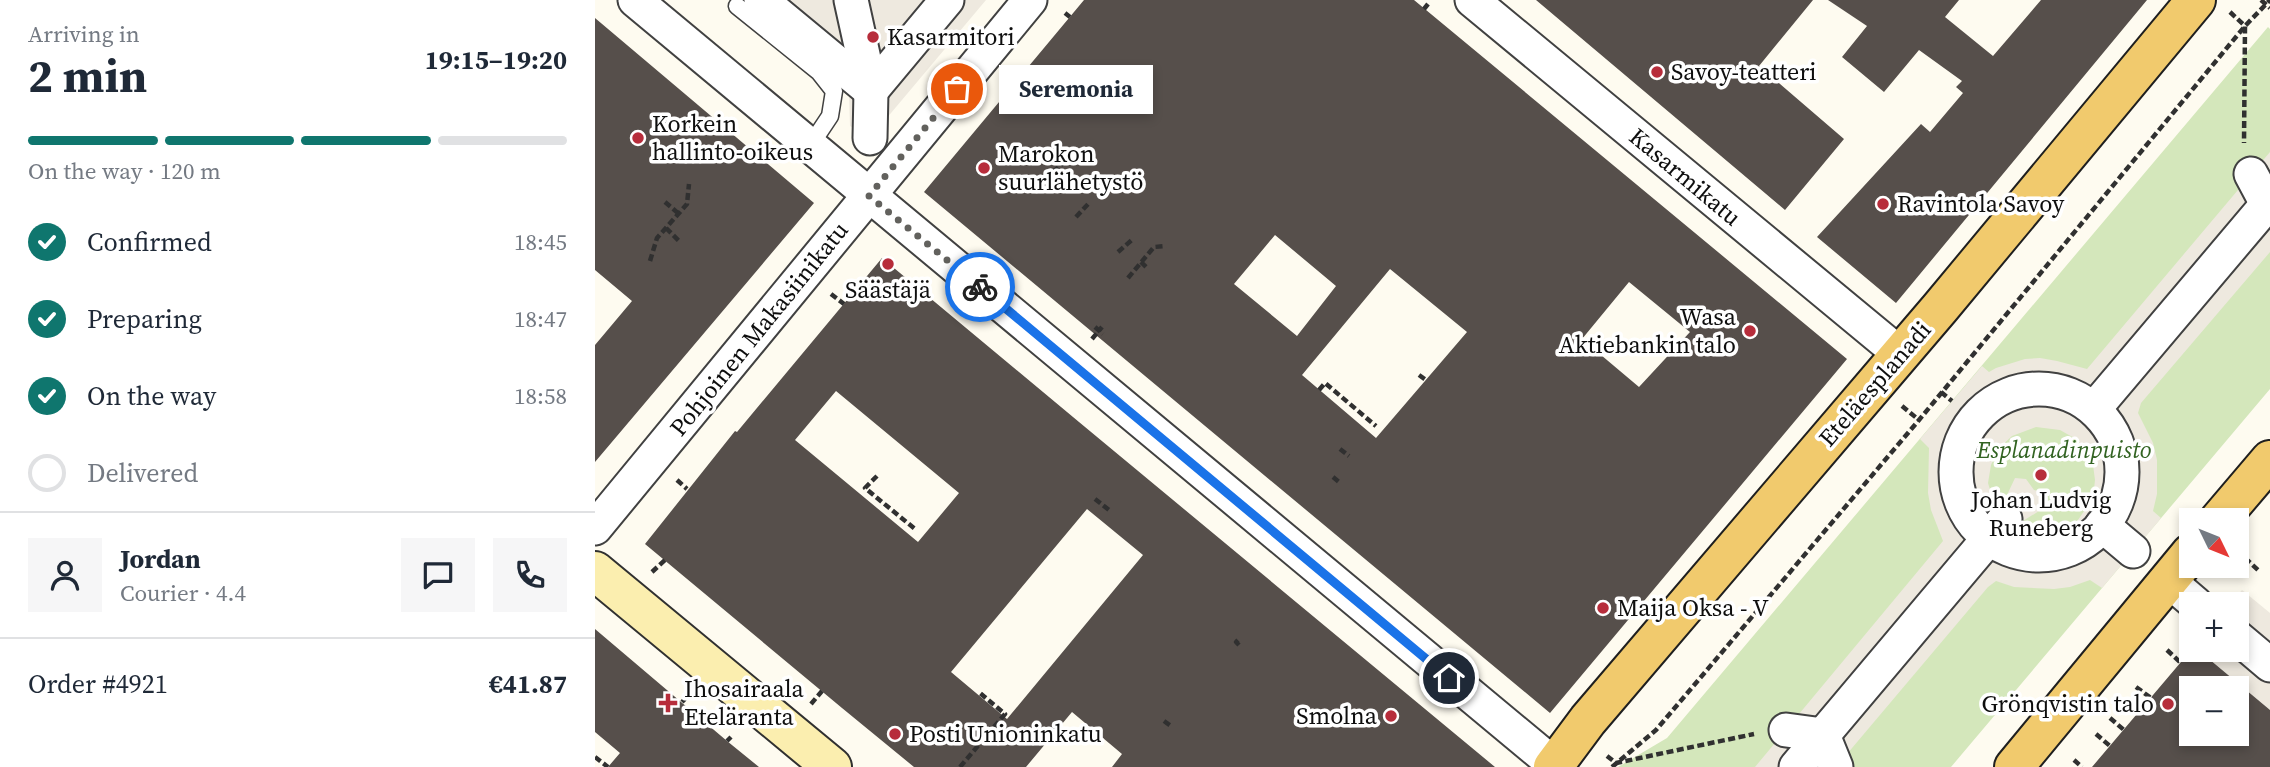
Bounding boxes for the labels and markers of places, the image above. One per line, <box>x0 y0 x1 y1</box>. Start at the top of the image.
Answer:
place label: Kasarmitori <box>887 20 1015 53</box>
marker: Kasarmitori <box>865 29 881 45</box>
place label: Savoy-teatteri <box>1671 55 1817 88</box>
pin <box>927 59 987 119</box>
callout: Seremonia <box>999 64 1153 114</box>
marker: Savoy-teatteri <box>1649 64 1665 80</box>
place label: Korkein hallinto-oikeus <box>652 107 813 168</box>
marker: Korkein hallinto-oikeus <box>630 130 646 146</box>
place label: Marokon suurlähetystö <box>998 137 1143 198</box>
marker: Marokon suurlähetystö <box>976 160 992 176</box>
place label: Ravintola Savoy <box>1897 187 2065 220</box>
marker: Ravintola Savoy <box>1875 196 1891 212</box>
marker: Säästäjä <box>880 256 896 272</box>
place label: Säästäjä <box>845 273 932 306</box>
place label: Wasa Aktiebankin talo <box>1559 300 1737 361</box>
marker: Wasa Aktiebankin talo <box>1742 323 1758 339</box>
marker: Johan Ludvig Runeberg <box>2033 467 2049 483</box>
place label: Johan Ludvig Runeberg <box>1970 483 2111 544</box>
place label: Maija Oksa - V <box>1617 591 1769 624</box>
marker: Maija Oksa - V <box>1595 600 1611 616</box>
pin <box>1419 648 1479 708</box>
place label: Ihosairaala Eteläranta <box>684 672 805 733</box>
place label: Grönqvistin talo <box>1982 687 2154 720</box>
marker: Ihosairaala Eteläranta <box>658 693 678 713</box>
marker: Grönqvistin talo <box>2160 696 2176 712</box>
place label: Smolna <box>1296 699 1378 732</box>
marker: Smolna <box>1383 708 1399 724</box>
place label: Posti Unioninkatu <box>909 717 1102 750</box>
marker: Posti Unioninkatu <box>887 726 903 742</box>

